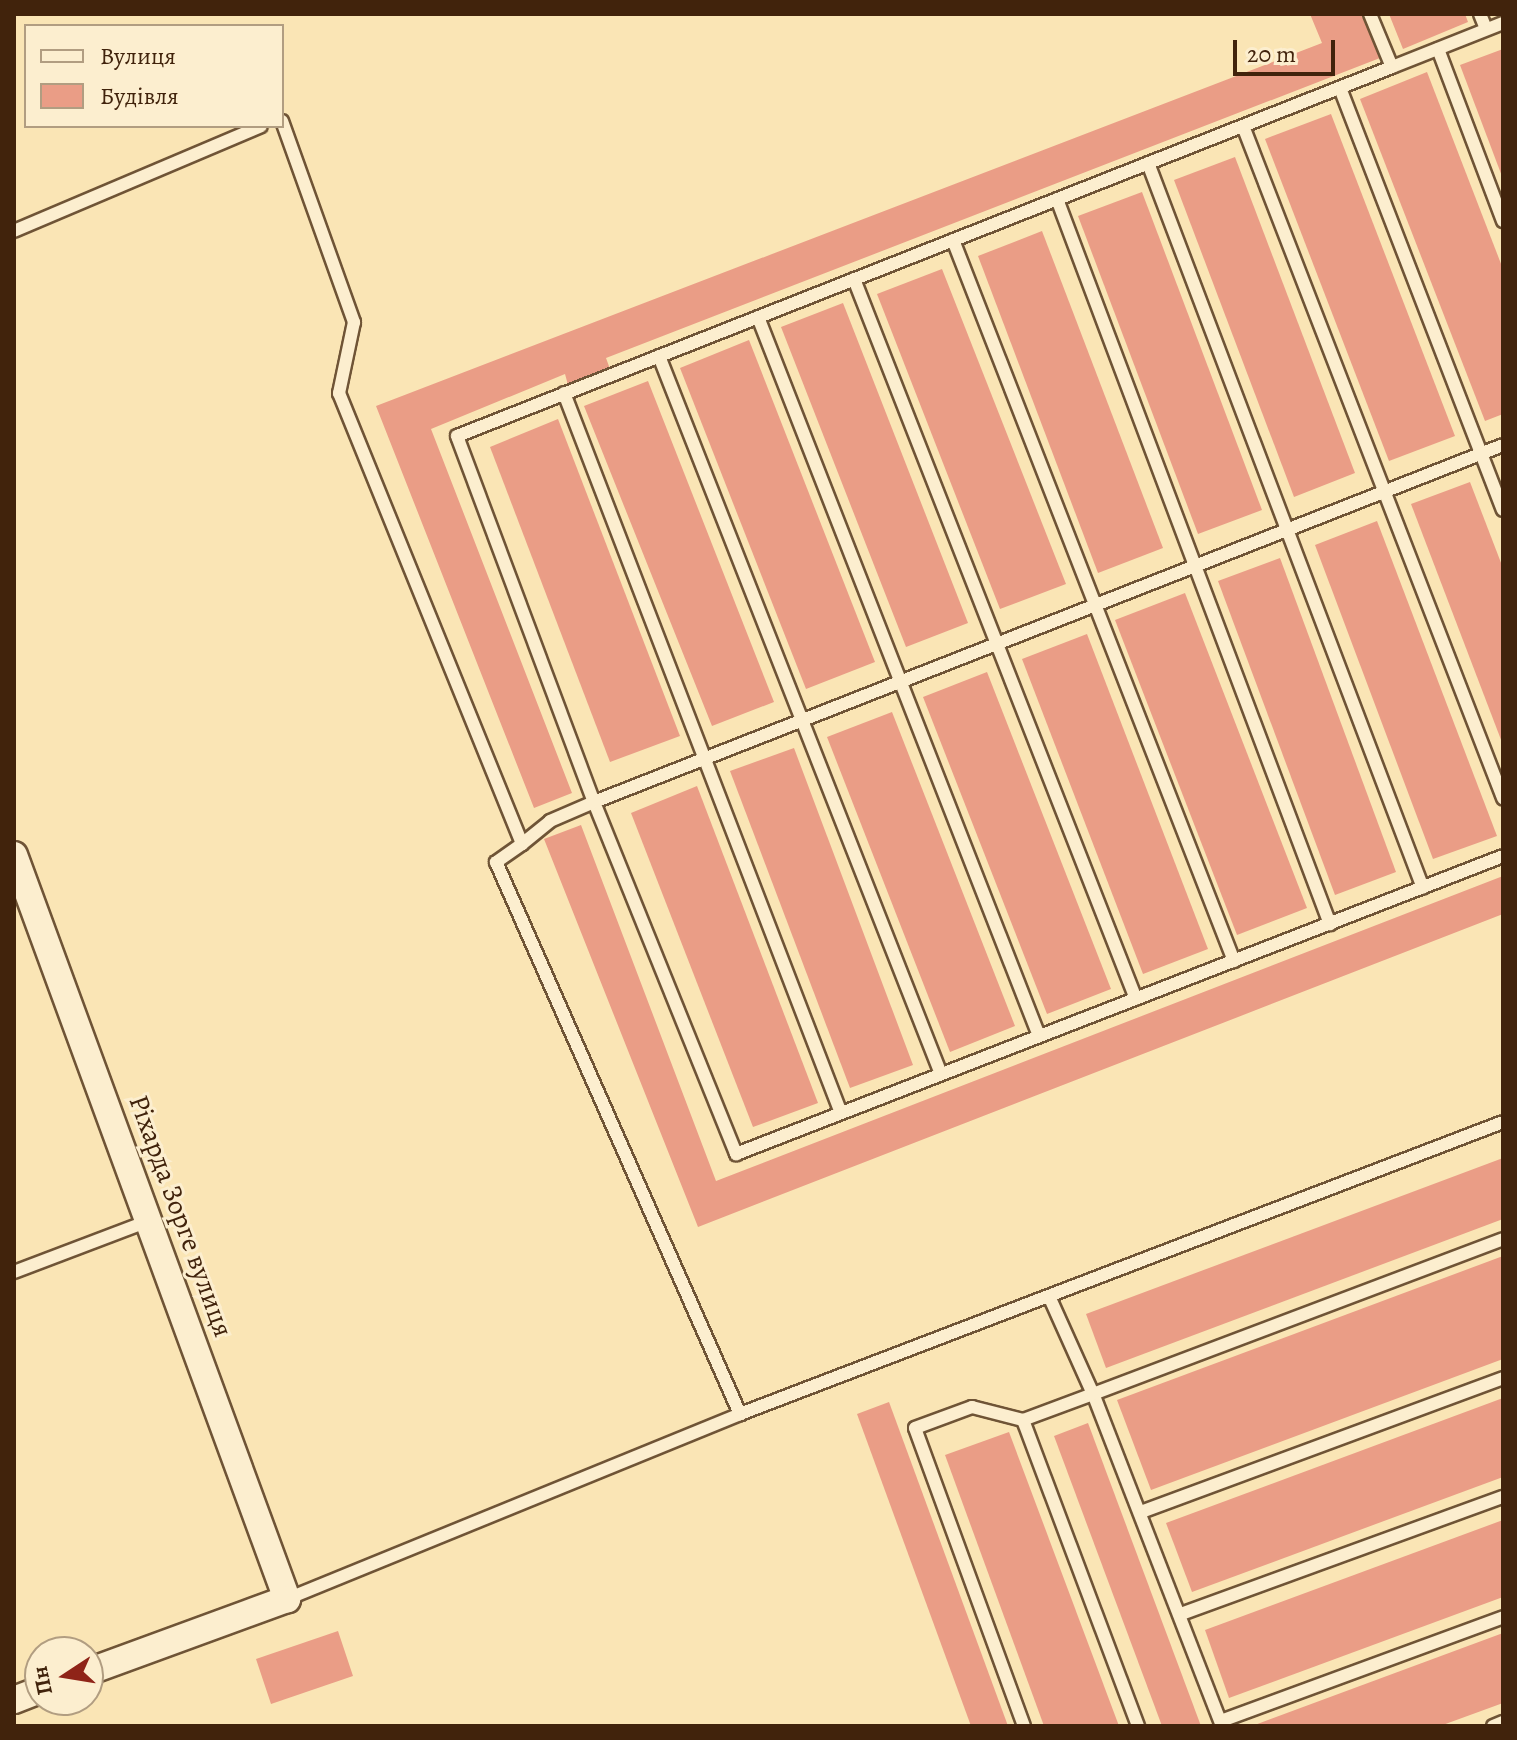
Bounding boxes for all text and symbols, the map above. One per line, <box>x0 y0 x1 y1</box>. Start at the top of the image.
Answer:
legend <box>24 24 284 128</box>
scale bar <box>1237 24 1339 74</box>
text: 20 m <box>1247 38 1296 70</box>
text: Вулиця <box>100 40 176 72</box>
text: Будівля <box>100 80 179 112</box>
street label: Ріхарда Зорге вулиця <box>122 1091 240 1341</box>
north arrow <box>24 1636 104 1716</box>
text: Пн <box>25 1663 60 1698</box>

